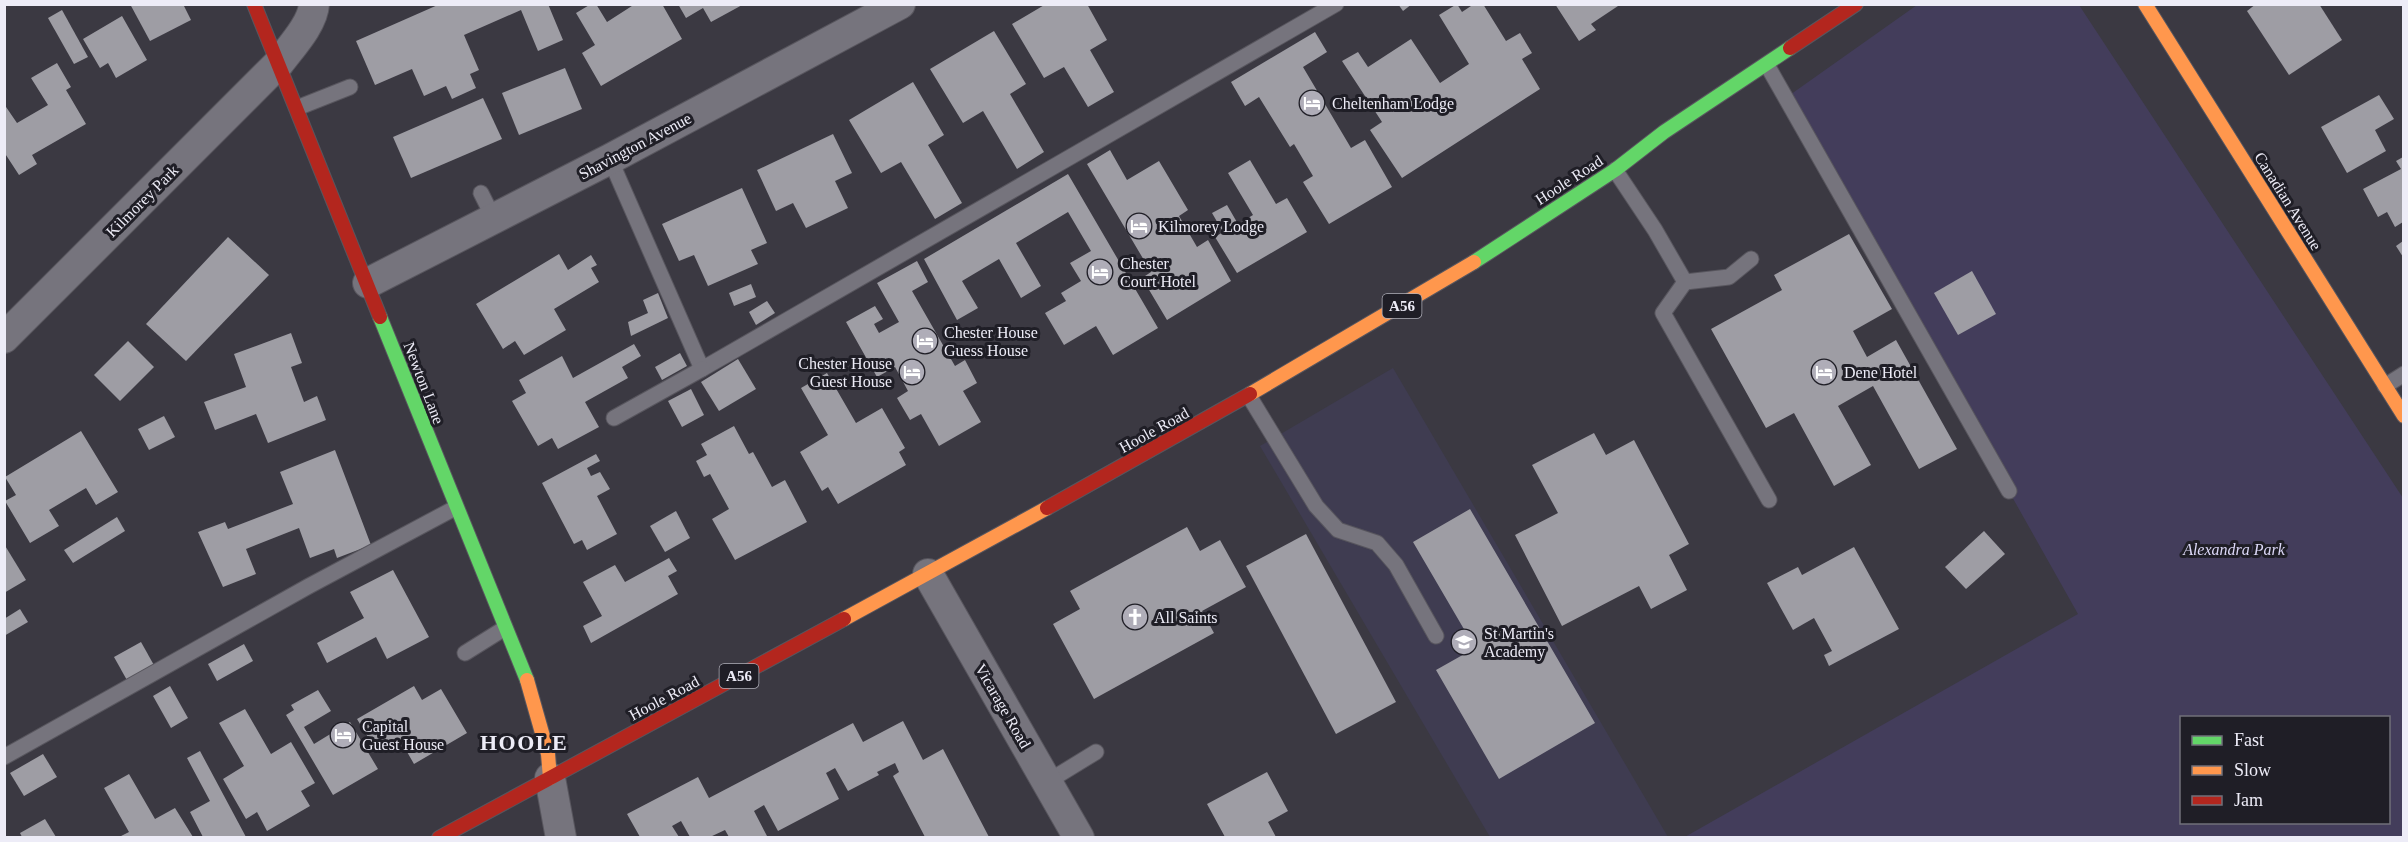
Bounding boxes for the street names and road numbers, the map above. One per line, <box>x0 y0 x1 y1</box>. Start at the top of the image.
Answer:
street label: Shavington Avenue <box>576 109 694 184</box>
street label: Canadian Avenue <box>2251 149 2325 253</box>
street label: Hoole Road <box>1532 152 1606 208</box>
street label: Kilmorey Park <box>103 162 182 241</box>
road number: A56 <box>1382 294 1422 318</box>
street label: Newton Lane <box>401 340 447 426</box>
street label: Hoole Road <box>1116 404 1192 456</box>
street label: Vicarage Road <box>971 661 1034 752</box>
road number: A56 <box>720 664 758 688</box>
street label: Hoole Road <box>626 672 702 724</box>

